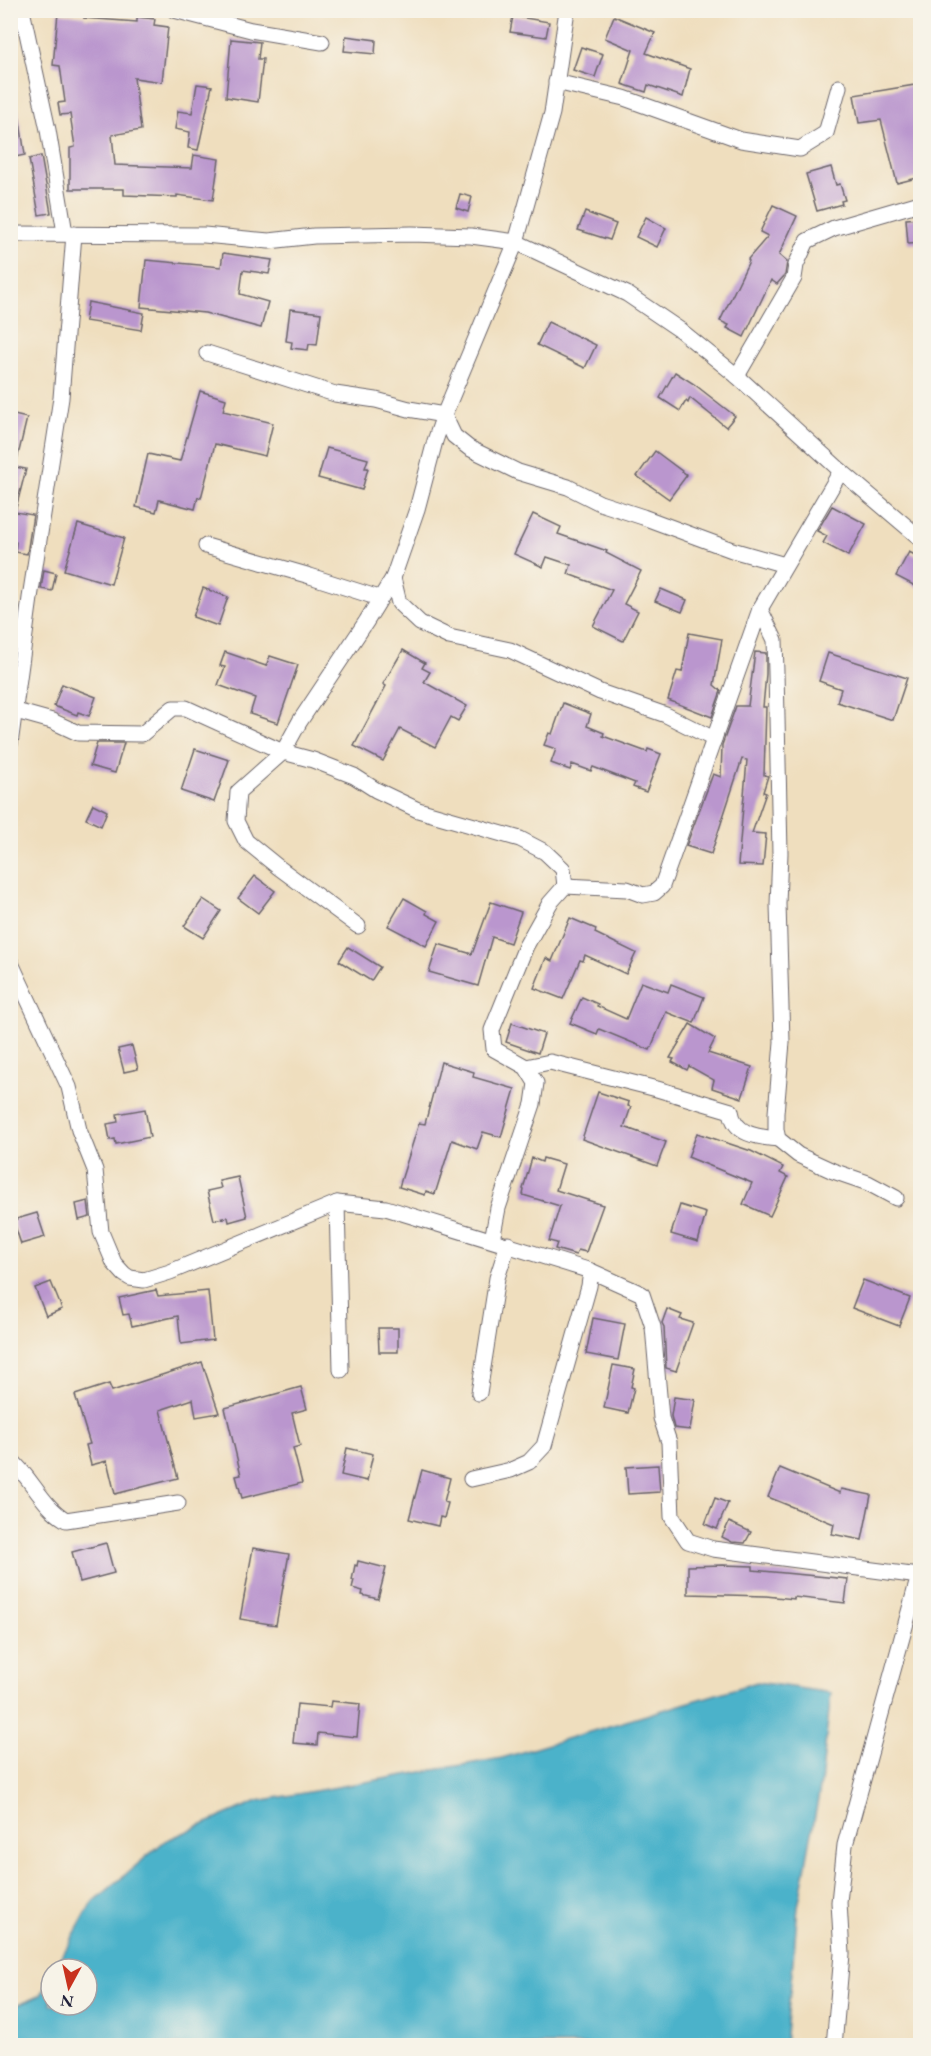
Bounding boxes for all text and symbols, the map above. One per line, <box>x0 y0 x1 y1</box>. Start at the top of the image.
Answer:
north arrow <box>39 1957 99 2017</box>
text: N <box>59 1990 75 2013</box>

